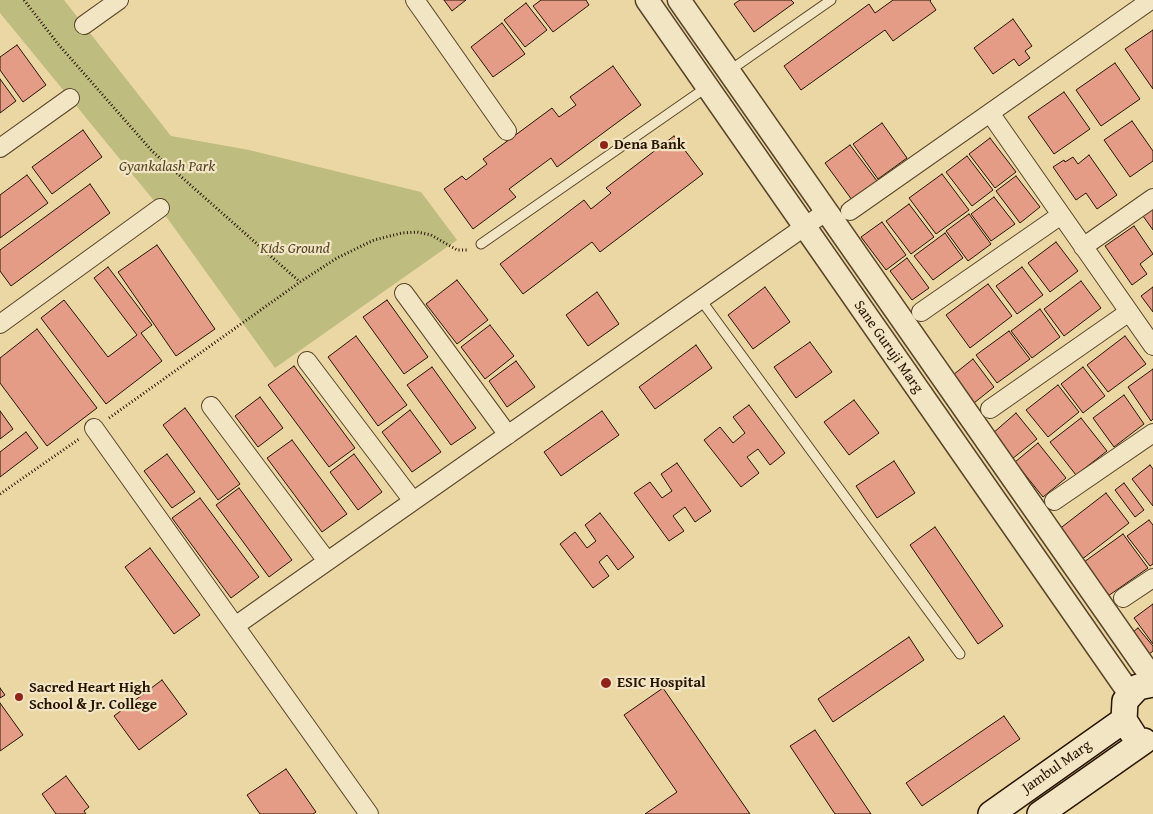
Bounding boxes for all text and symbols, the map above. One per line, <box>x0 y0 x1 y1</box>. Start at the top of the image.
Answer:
place label: Dena Bank <box>614 136 685 154</box>
marker: Dena Bank <box>598 139 610 151</box>
park label: Gyankalash Park <box>119 158 215 176</box>
park label: Kids Ground <box>260 240 330 258</box>
street label: Sane Guruji Marg <box>849 297 927 397</box>
place label: ESIC Hospital <box>617 674 706 692</box>
marker: ESIC Hospital <box>599 676 613 690</box>
place label: Sacred Heart High School & Jr. College <box>29 679 157 714</box>
marker: Sacred Heart High School & Jr. College <box>13 691 25 703</box>
street label: Jambul Marg <box>1019 737 1095 797</box>

